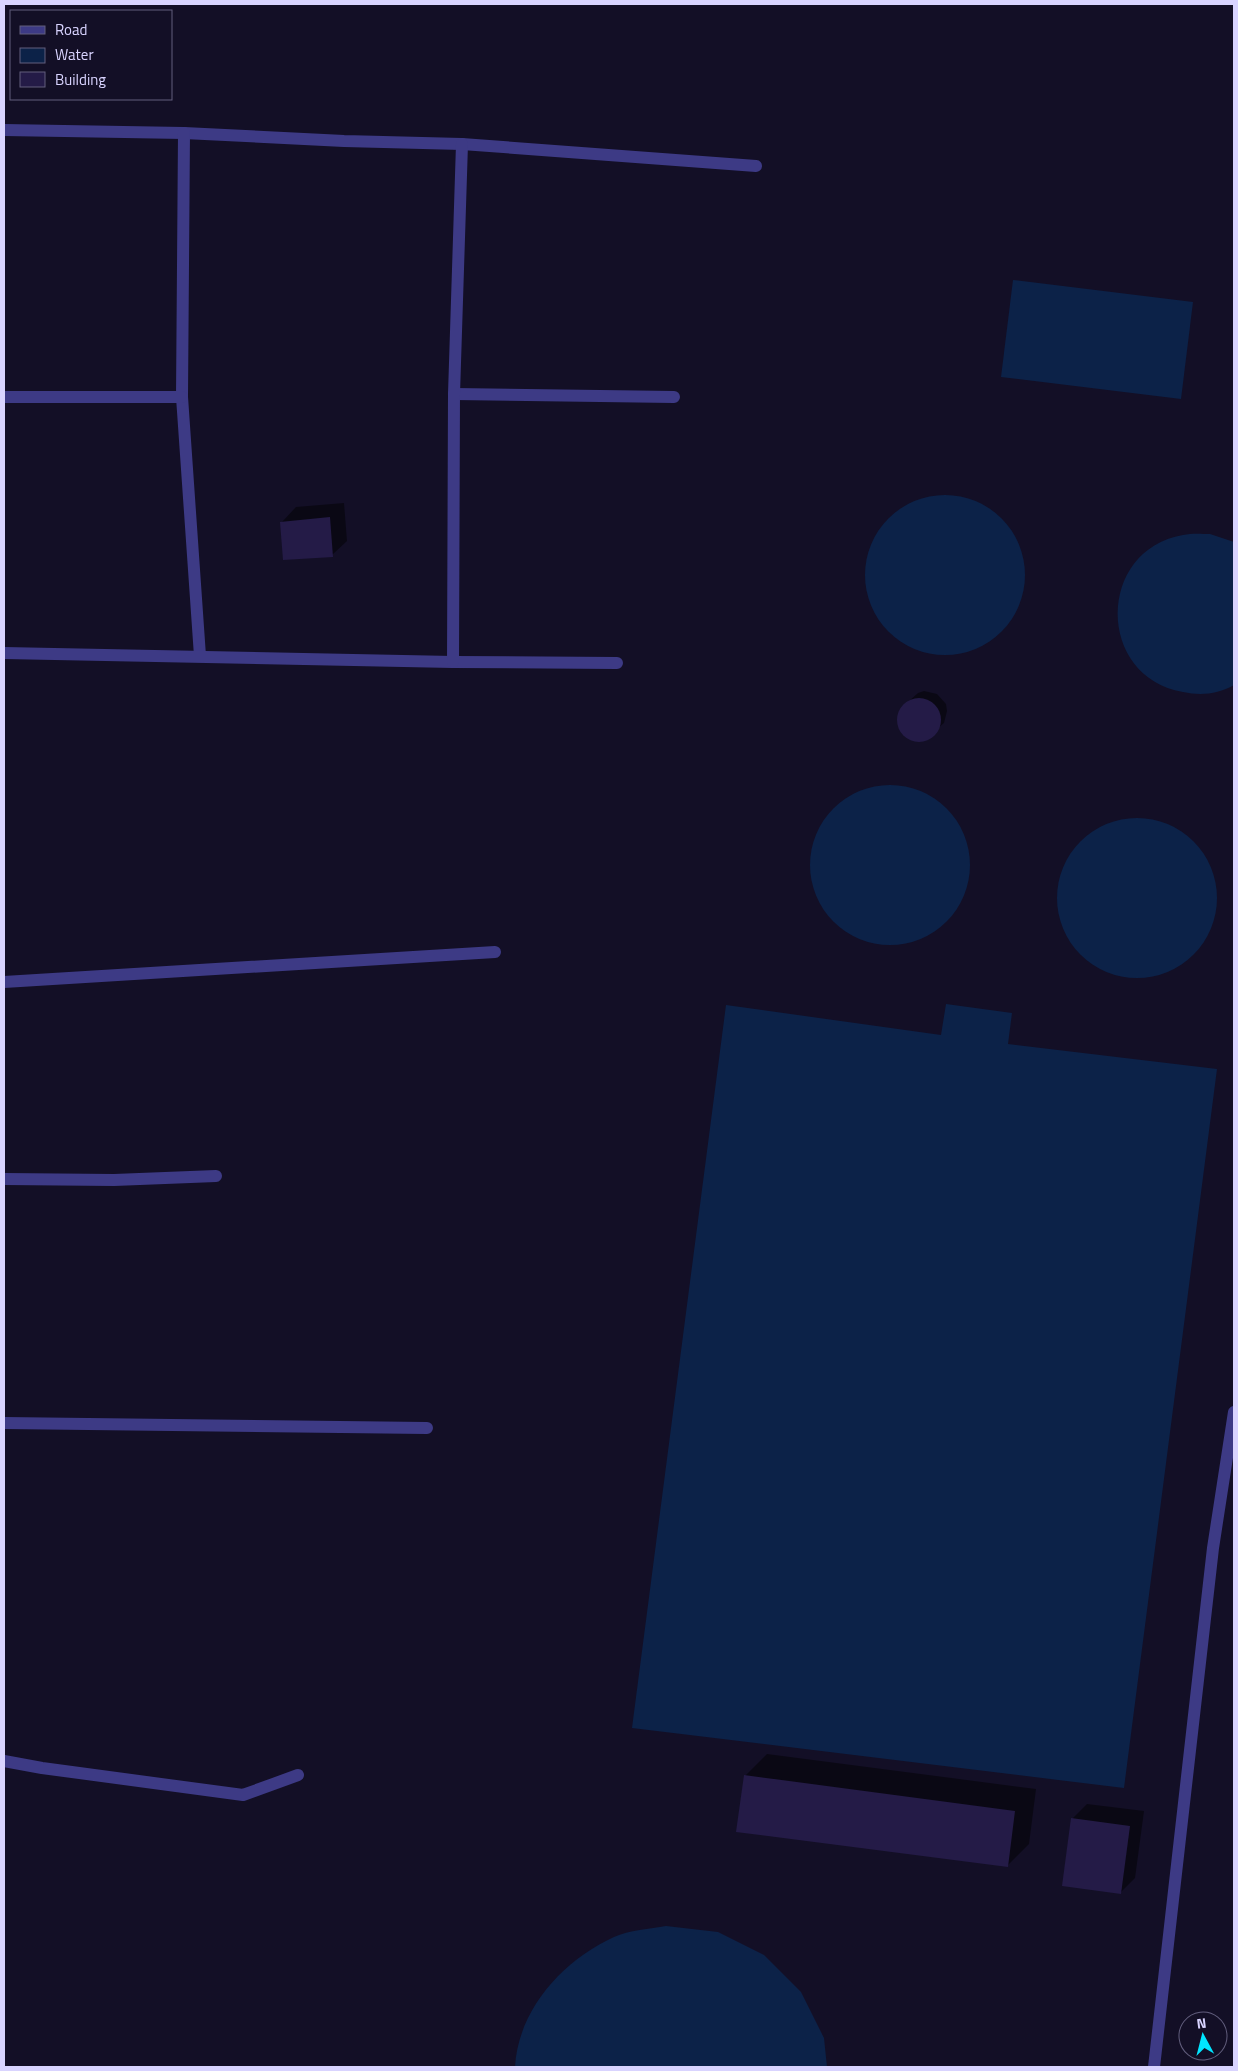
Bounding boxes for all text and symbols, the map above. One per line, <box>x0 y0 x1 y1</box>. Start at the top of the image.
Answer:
legend <box>10 10 172 100</box>
text: Road <box>55 18 87 41</box>
text: Water <box>55 43 94 66</box>
text: Building <box>55 68 106 91</box>
north arrow <box>1178 2011 1228 2061</box>
text: N <box>1195 2012 1207 2034</box>

